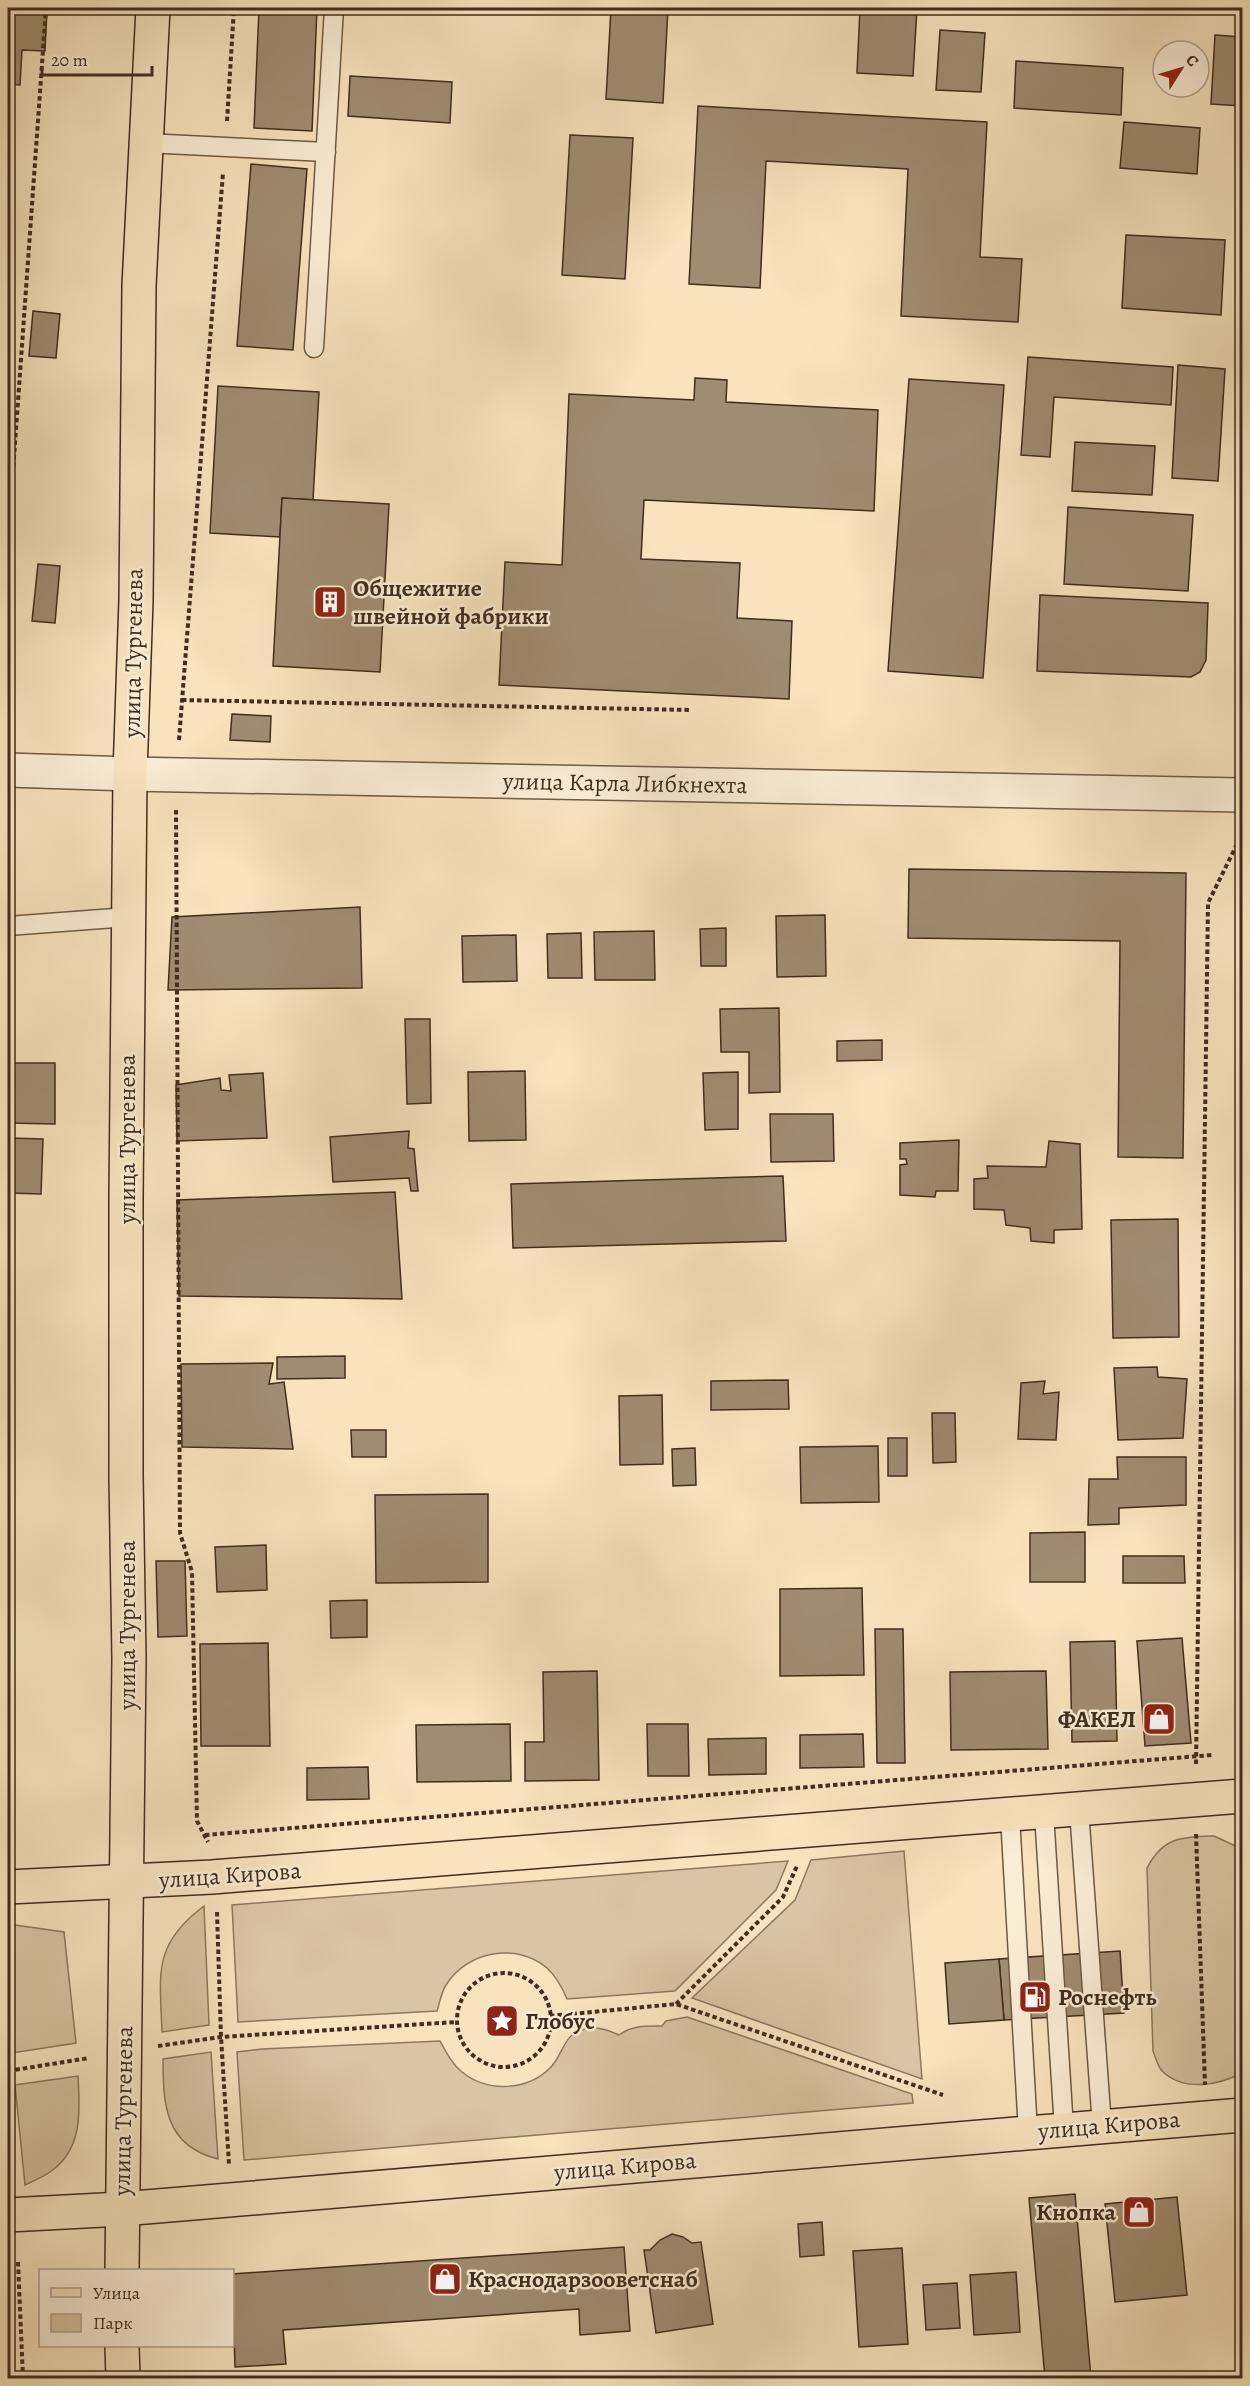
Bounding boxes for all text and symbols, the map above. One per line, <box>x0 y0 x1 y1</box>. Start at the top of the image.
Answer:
scale bar <box>42 39 152 77</box>
north arrow <box>1151 39 1211 99</box>
text: 20 m <box>51 48 88 72</box>
text: С <box>1180 50 1204 71</box>
street label: улица Тургенева <box>116 568 150 739</box>
place label: Общежитие швейной фабрики <box>353 572 549 632</box>
building icon: Общежитие швейной фабрики <box>312 584 348 620</box>
street label: улица Карла Либкнехта <box>501 765 748 801</box>
street label: улица Тургенева <box>111 1054 143 1225</box>
street label: улица Тургенева <box>111 1540 143 1711</box>
shop icon: ФАКЕЛ <box>1141 1701 1177 1737</box>
place label: ФАКЕЛ <box>1058 1703 1136 1735</box>
street label: улица Кирова <box>157 1854 302 1896</box>
fuel station icon: Роснефть <box>1017 1979 1053 2015</box>
place label: Роснефть <box>1058 1981 1156 2013</box>
place icon: Глобус <box>484 2003 520 2039</box>
place label: Глобус <box>525 2005 595 2037</box>
street label: улица Тургенева <box>106 2026 140 2197</box>
street label: улица Кирова <box>1036 2103 1181 2147</box>
street label: улица Кирова <box>552 2144 697 2188</box>
shop icon: Кнопка <box>1121 2194 1157 2230</box>
place label: Кнопка <box>1036 2196 1117 2228</box>
shop icon: Краснодарзооветснаб <box>427 2261 463 2297</box>
place label: Краснодарзооветснаб <box>468 2263 698 2295</box>
legend <box>39 2269 234 2347</box>
text: Улица <box>93 2281 141 2305</box>
text: Парк <box>93 2311 133 2335</box>

